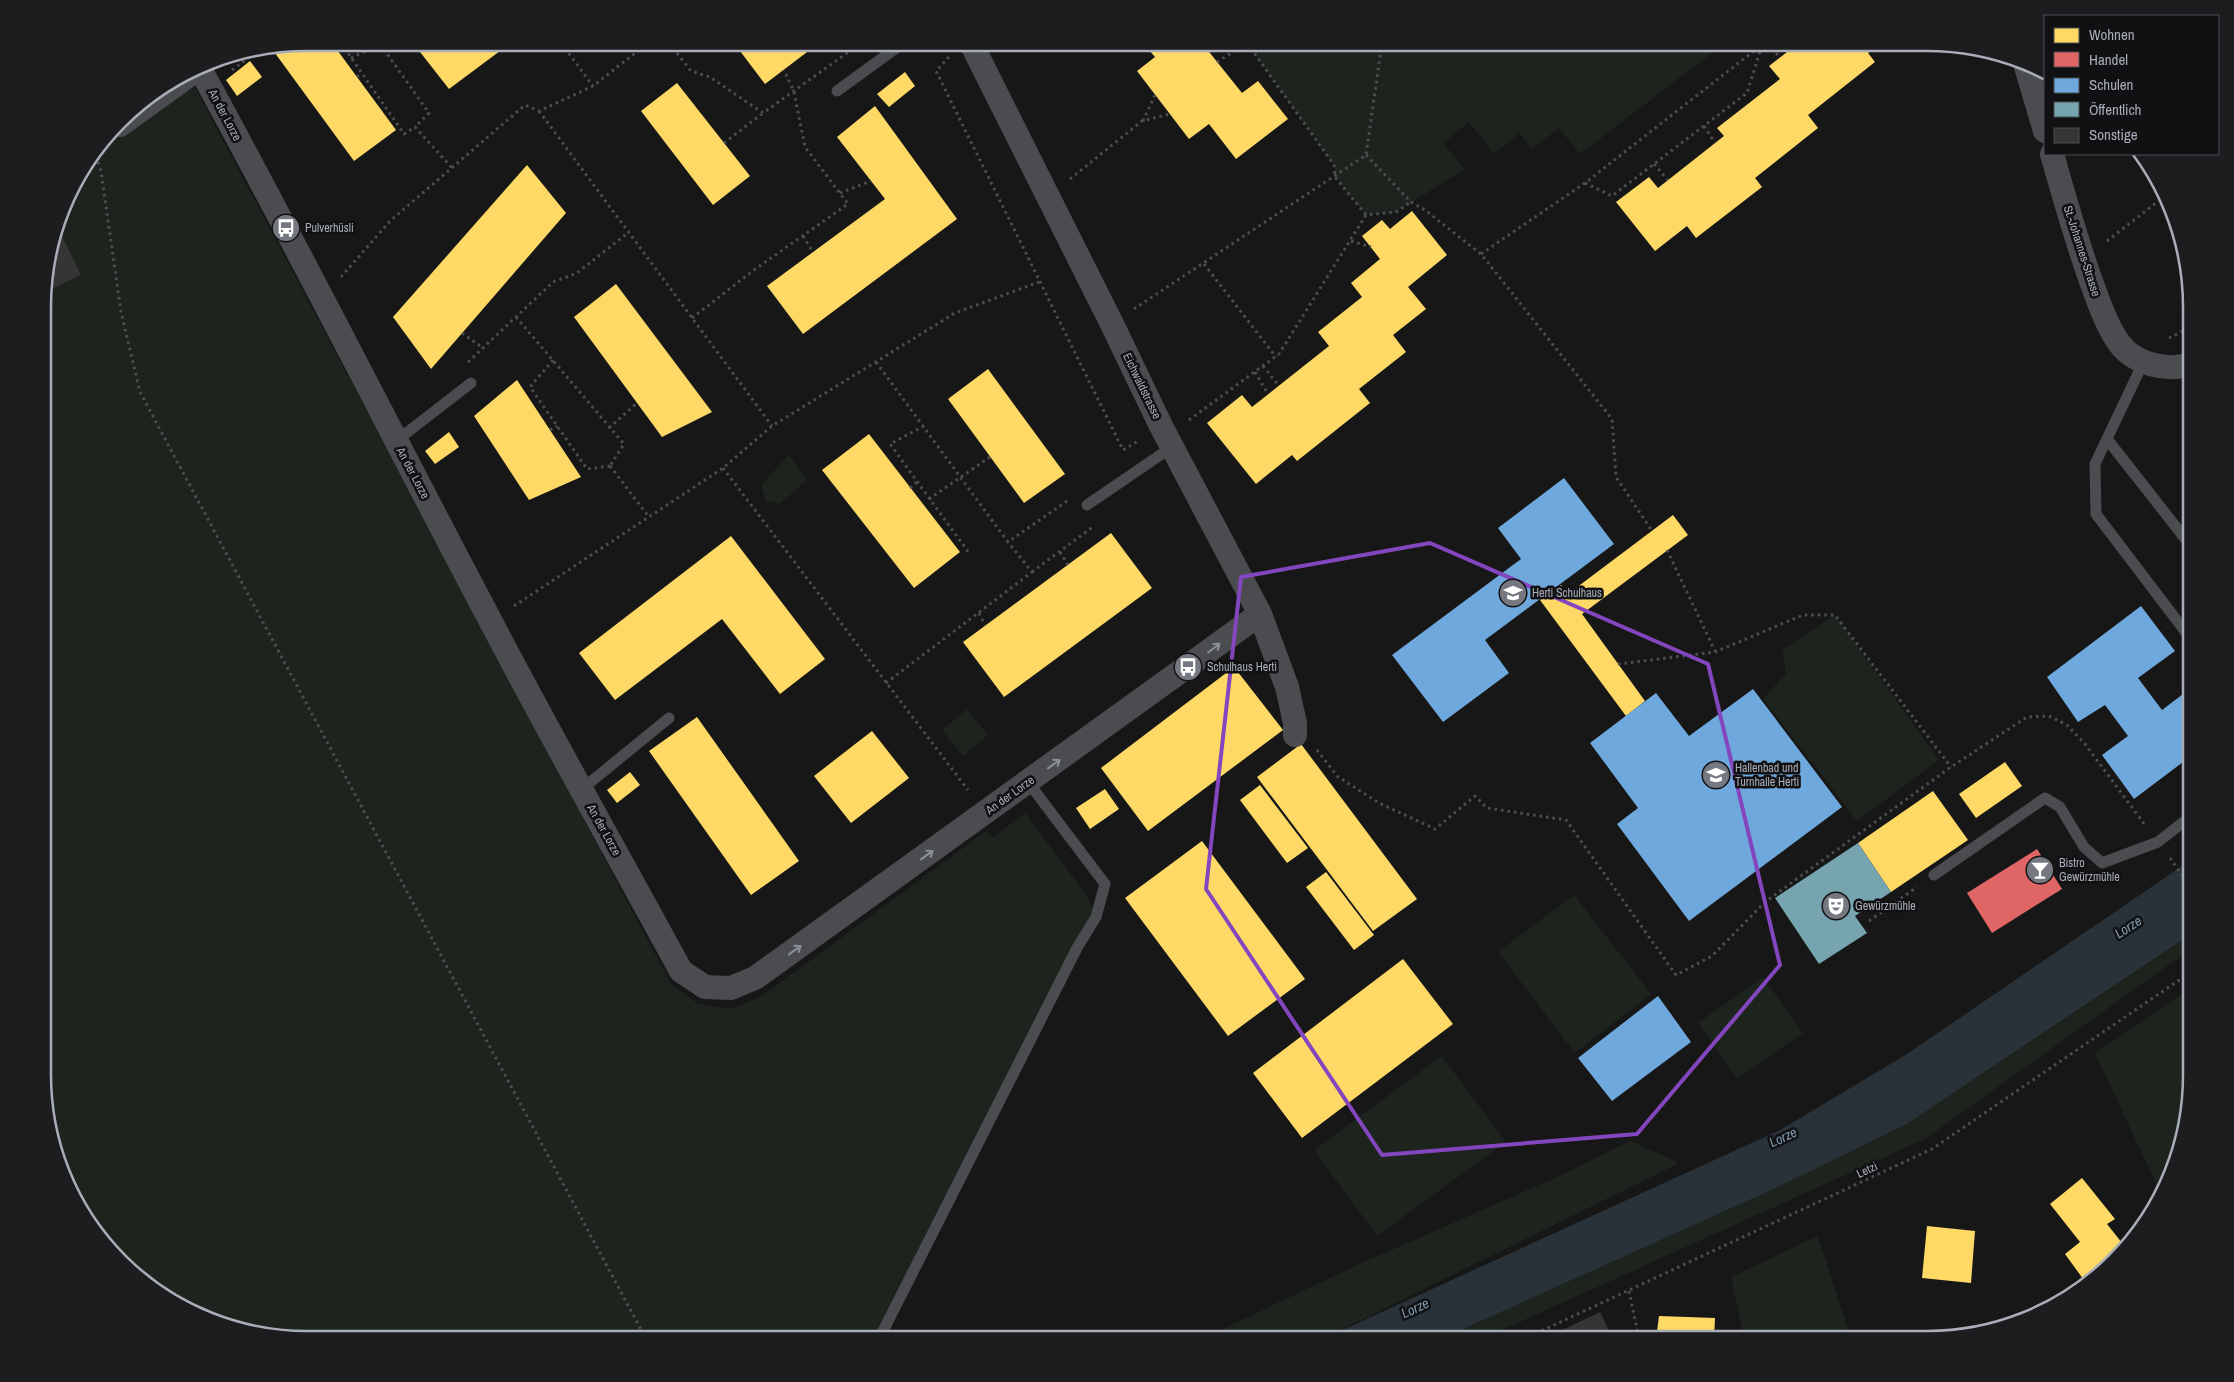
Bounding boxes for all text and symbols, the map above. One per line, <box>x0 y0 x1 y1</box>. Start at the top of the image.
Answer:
legend <box>2044 15 2219 155</box>
text: Wohnen <box>2089 24 2135 45</box>
text: Handel <box>2089 49 2128 70</box>
text: Schulen <box>2089 74 2133 95</box>
street label: An der Lorze <box>204 85 245 144</box>
text: Öffentlich <box>2089 99 2141 120</box>
text: Sonstige <box>2089 124 2138 145</box>
street label: St.-Johannes-Strasse <box>2060 204 2104 298</box>
bus stop icon: Pulverhüsli <box>271 213 301 243</box>
place label: Pulverhüsli <box>305 220 354 236</box>
street label: Eichwaldstrasse <box>1119 350 1165 422</box>
street label: An der Lorze <box>392 443 433 502</box>
school or university icon: Herti Schulhaus <box>1498 578 1528 608</box>
place label: Herti Schulhaus <box>1532 585 1602 601</box>
one-way arrow <box>1207 643 1221 653</box>
bus stop icon: Schulhaus Herti <box>1173 652 1203 682</box>
place label: Schulhaus Herti <box>1207 659 1277 675</box>
one-way arrow <box>1046 758 1060 769</box>
school or university icon: Hallenbad und Turnhalle Herti <box>1701 760 1731 790</box>
place label: Hallenbad und Turnhalle Herti <box>1735 760 1799 790</box>
street label: An der Lorze <box>982 772 1037 819</box>
street label: An der Lorze <box>583 801 625 859</box>
one-way arrow <box>920 850 934 860</box>
bar icon: Bistro Gewürzmühle <box>2025 855 2055 885</box>
place label: Bistro Gewürzmühle <box>2059 855 2120 885</box>
theatre icon: Gewürzmühle <box>1821 891 1851 921</box>
place label: Gewürzmühle <box>1855 898 1916 914</box>
water label: Lorze <box>2111 912 2145 942</box>
one-way arrow <box>788 945 802 955</box>
water label: Lorze <box>1766 1123 1800 1151</box>
street label: Letzi <box>1854 1158 1880 1182</box>
water label: Lorze <box>1398 1294 1432 1322</box>

